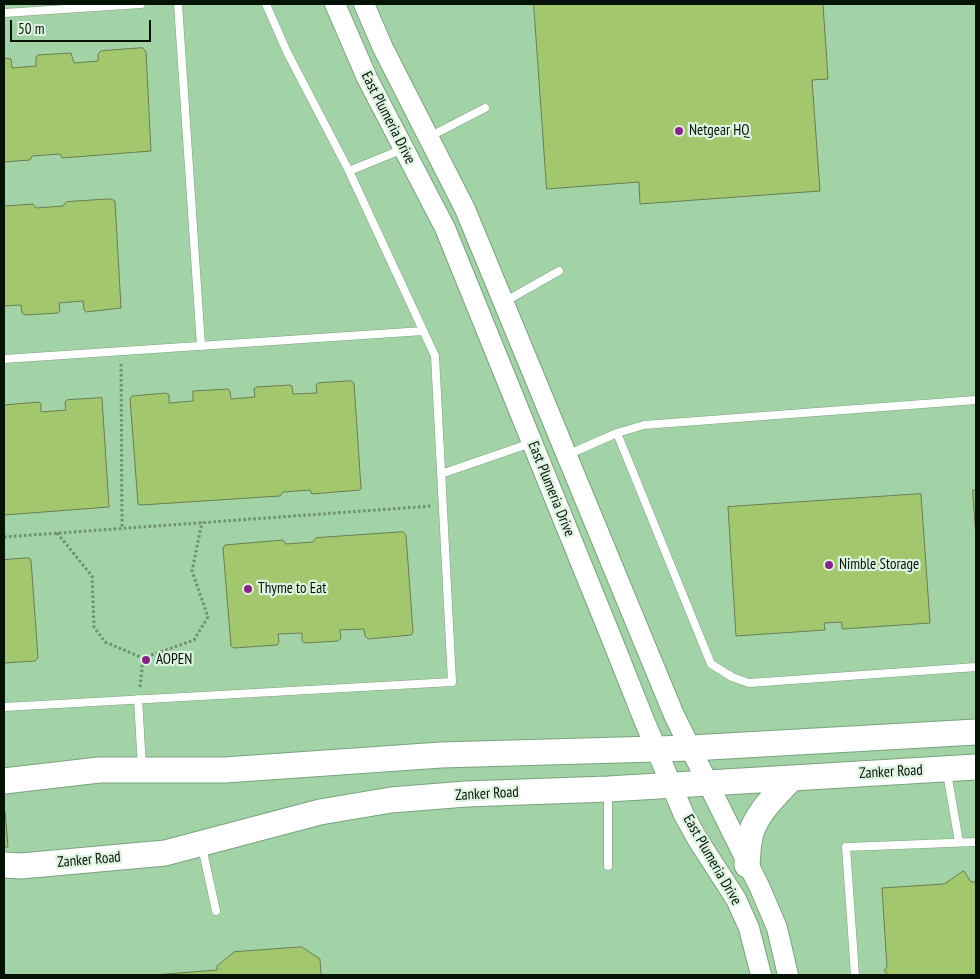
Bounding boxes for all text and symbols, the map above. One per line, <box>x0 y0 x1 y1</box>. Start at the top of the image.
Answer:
scale bar <box>12 10 154 42</box>
text: 50 m <box>18 19 44 38</box>
street label: East Plumeria Drive <box>357 69 419 167</box>
place label: Netgear HQ <box>689 122 750 140</box>
marker: Netgear HQ <box>673 125 685 137</box>
street label: East Plumeria Drive <box>524 439 578 539</box>
place label: Nimble Storage <box>839 556 919 574</box>
marker: Nimble Storage <box>823 559 835 571</box>
place label: Thyme to Eat <box>258 580 326 598</box>
marker: Thyme to Eat <box>242 583 254 595</box>
place label: AOPEN <box>156 651 192 669</box>
marker: AOPEN <box>140 654 152 666</box>
street label: Zanker Road <box>859 761 923 783</box>
street label: Zanker Road <box>455 783 519 805</box>
street label: East Plumeria Drive <box>679 812 745 908</box>
street label: Zanker Road <box>56 848 122 872</box>

